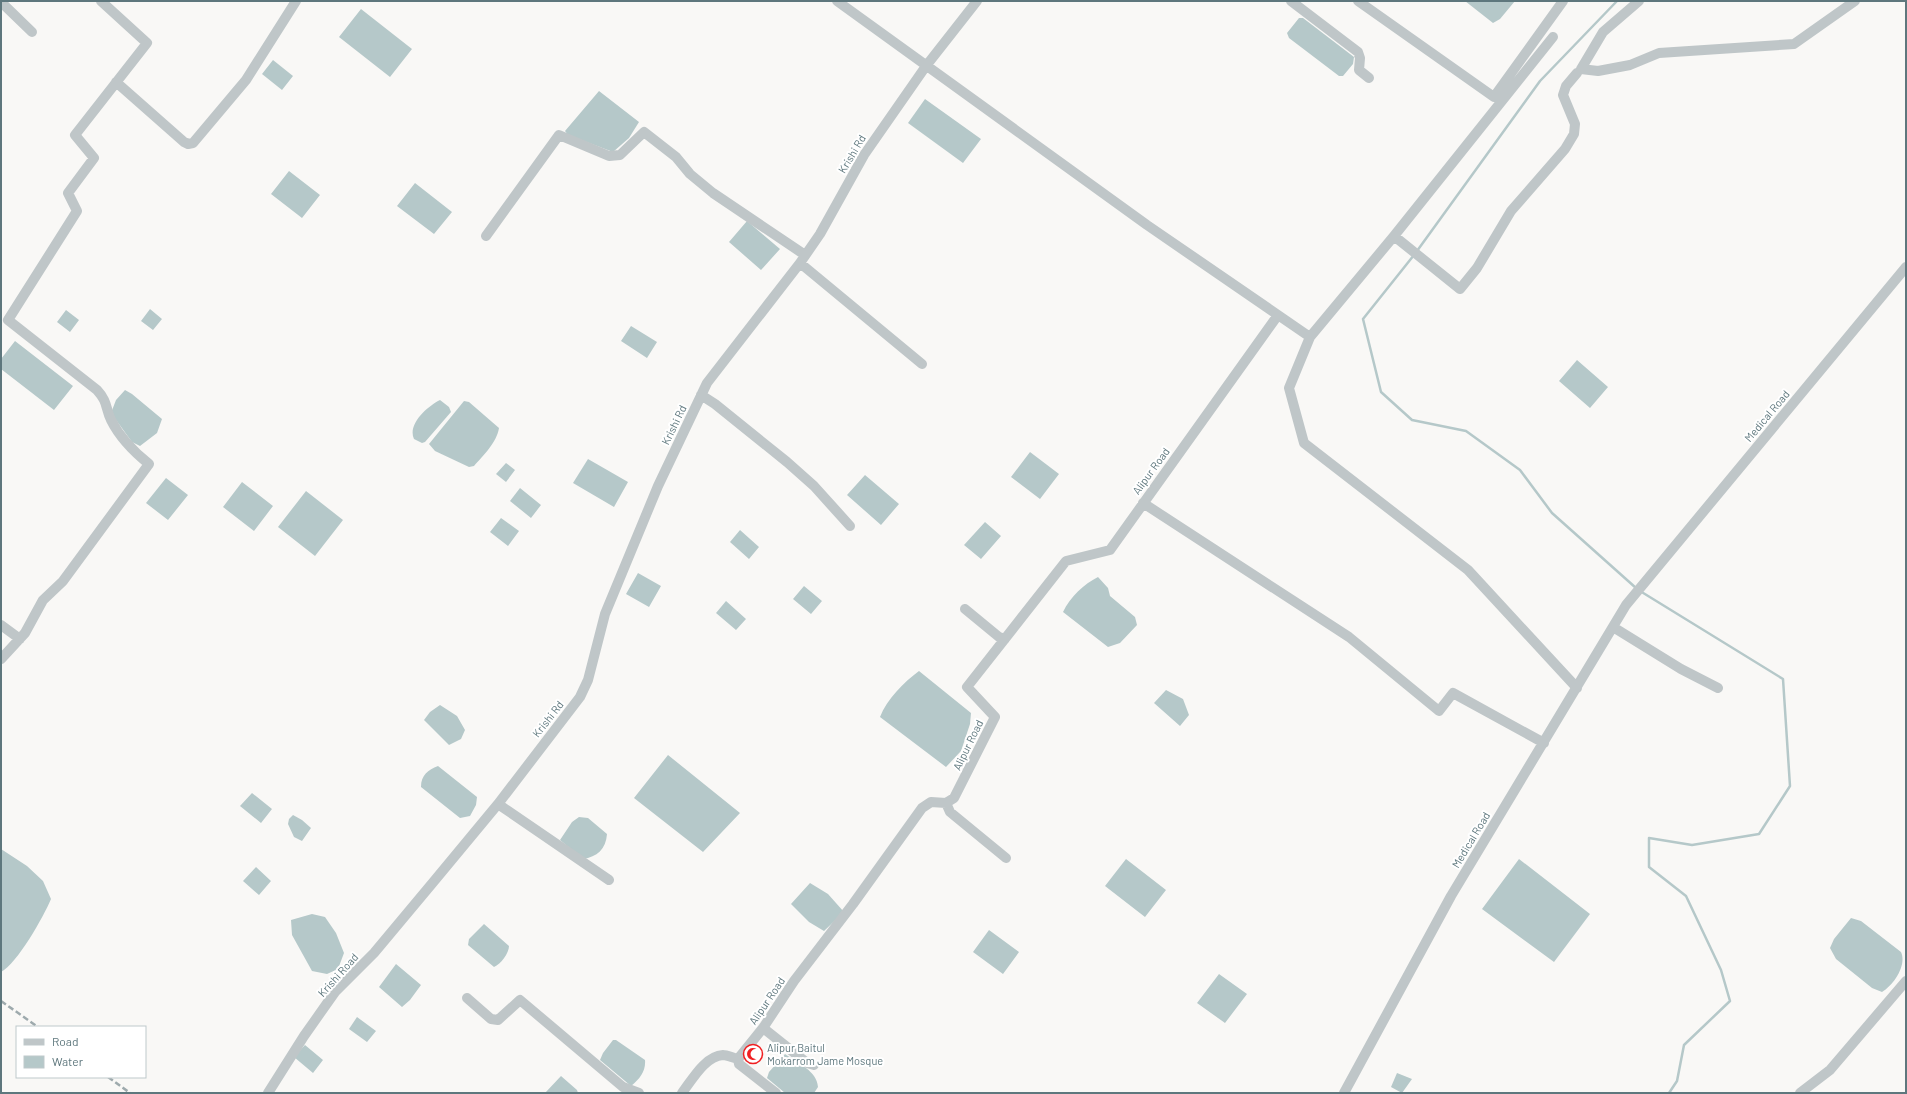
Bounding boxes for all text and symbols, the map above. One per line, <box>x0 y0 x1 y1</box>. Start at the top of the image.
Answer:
street label: Krishi Rd <box>835 132 868 175</box>
street label: Medical Road <box>1741 387 1792 444</box>
street label: Krishi Rd <box>658 403 689 447</box>
street label: Alipur Road <box>1129 445 1172 497</box>
street label: Krishi Rd <box>529 698 566 739</box>
street label: Alipur Road <box>950 717 985 772</box>
street label: Medical Road <box>1449 809 1492 870</box>
street label: Krishi Road <box>315 950 361 999</box>
street label: Alipur Road <box>746 974 787 1027</box>
legend <box>16 1026 146 1078</box>
text: Road <box>52 1034 79 1048</box>
place label: Alipur Baitul Mokarrom Jame Mosque <box>767 1041 883 1067</box>
mosque icon: Alipur Baitul Mokarrom Jame Mosque <box>742 1043 764 1065</box>
text: Water <box>52 1054 84 1068</box>

